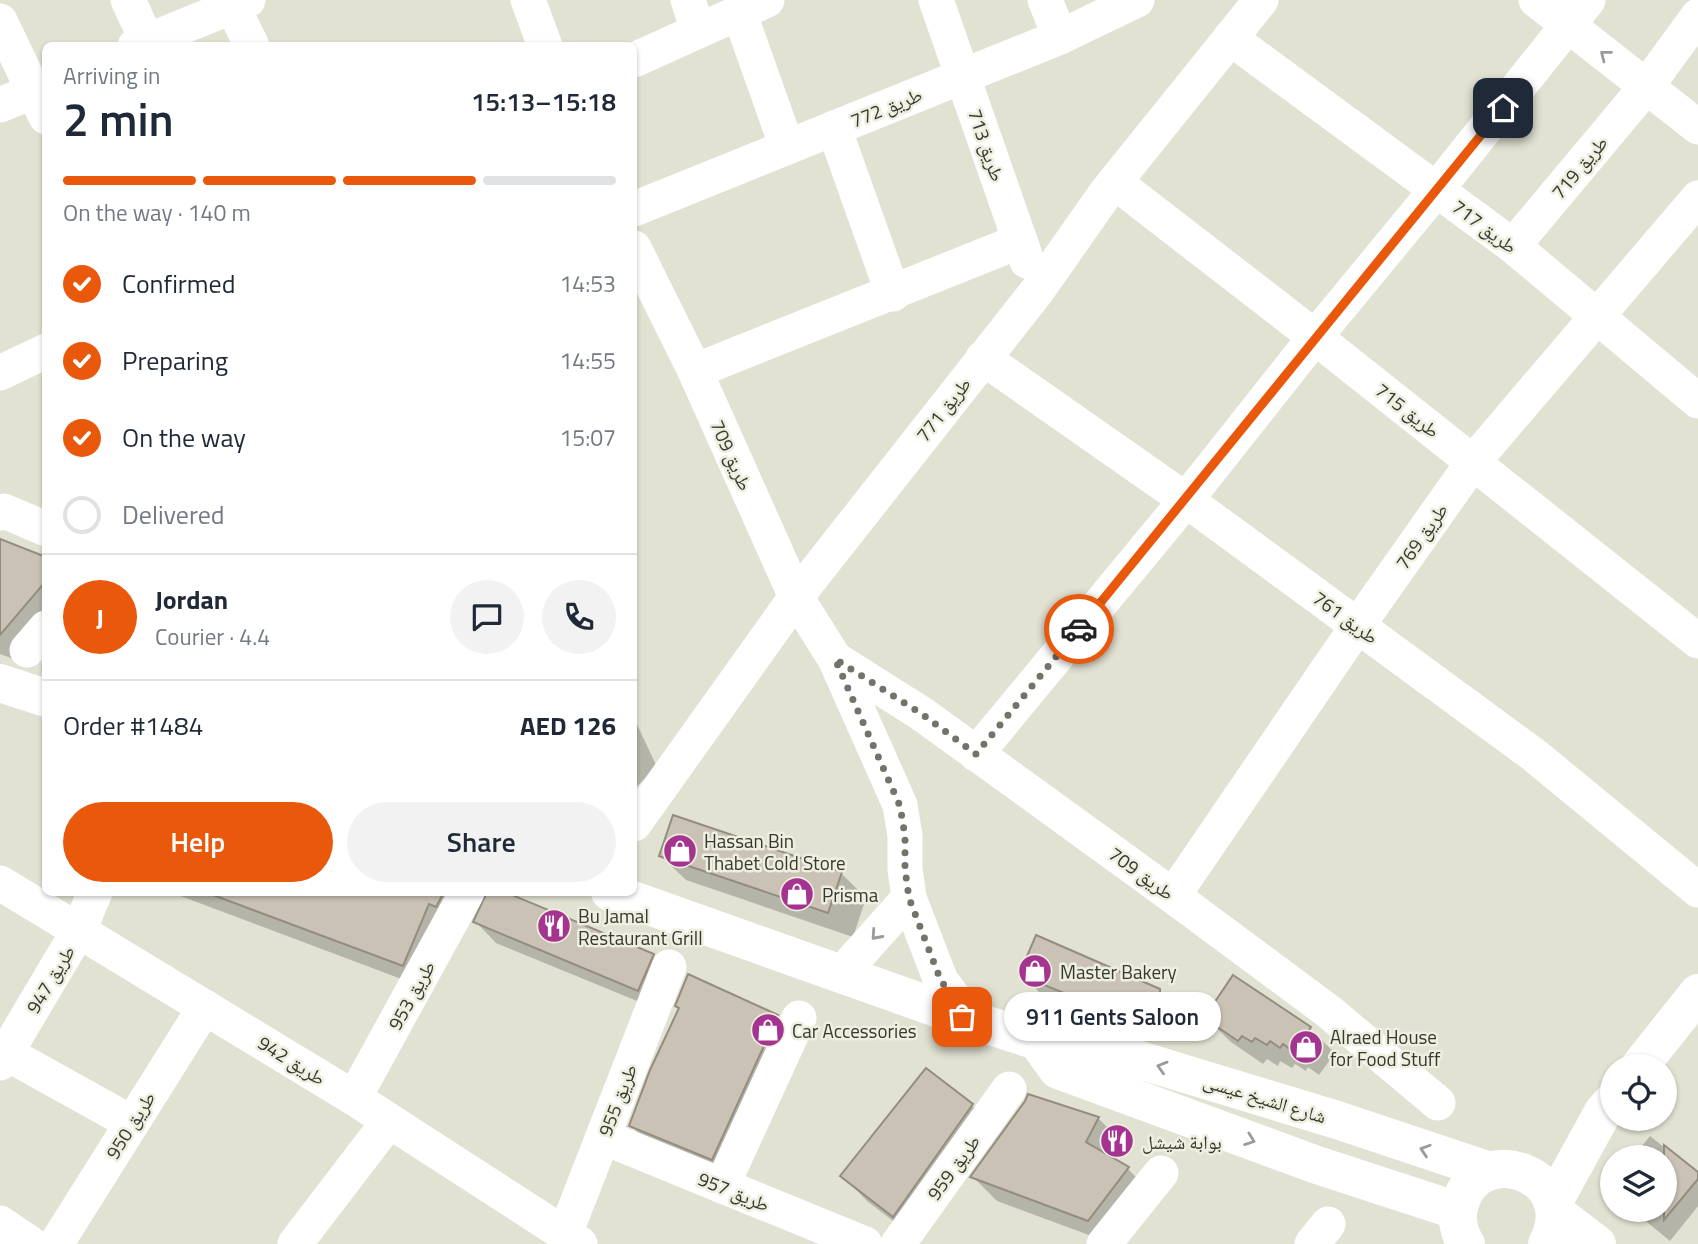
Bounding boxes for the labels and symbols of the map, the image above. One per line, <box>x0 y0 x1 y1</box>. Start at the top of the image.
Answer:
one-way arrow <box>1601 51 1614 63</box>
pin <box>1473 78 1533 138</box>
street label: طريق 772 <box>846 79 926 135</box>
street label: طريق 713 <box>961 105 1013 185</box>
street label: طريق 719 <box>1544 129 1614 205</box>
street label: طريق 717 <box>1446 192 1524 260</box>
street label: طريق 771 <box>908 371 978 447</box>
street label: طريق 715 <box>1370 375 1446 445</box>
street label: طريق 709 <box>703 415 761 495</box>
street label: طريق 769 <box>1388 497 1454 575</box>
street label: طريق 761 <box>1307 583 1385 651</box>
courier <box>1044 594 1114 664</box>
place label: Hassan Bin Thabet Cold Store <box>704 826 846 877</box>
shop icon: Hassan Bin Thabet Cold Store <box>661 832 699 870</box>
street label: طريق 709 <box>1103 839 1181 907</box>
shop icon: Prisma <box>778 875 816 913</box>
place label: Prisma <box>822 880 879 909</box>
place label: Bu Jamal Restaurant Grill <box>578 901 703 952</box>
restaurant icon: Bu Jamal Restaurant Grill <box>535 907 573 945</box>
one-way arrow <box>871 927 884 940</box>
street label: طريق 947 <box>18 939 82 1019</box>
shop icon: Master Bakery <box>1016 952 1054 990</box>
street label: طريق 953 <box>380 955 442 1035</box>
place label: Master Bakery <box>1060 957 1177 986</box>
pin <box>932 987 992 1047</box>
callout: 911 Gents Saloon <box>1004 992 1221 1042</box>
shop icon: Car Accessories <box>749 1011 787 1049</box>
place label: Car Accessories <box>792 1016 917 1045</box>
place label: Alraed House for Food Stuff <box>1330 1022 1441 1073</box>
street label: طريق 942 <box>252 1028 332 1092</box>
shop icon: Alraed House for Food Stuff <box>1287 1028 1325 1066</box>
street label: طريق 955 <box>590 1060 644 1140</box>
one-way arrow <box>1156 1060 1168 1075</box>
street label: شارع الشيخ عيسى <box>1200 1066 1330 1130</box>
street label: طريق 950 <box>98 1085 162 1165</box>
restaurant icon: بوابة شيشل <box>1098 1122 1136 1160</box>
place label: بوابة شيشل <box>1142 1127 1222 1156</box>
street label: طريق 959 <box>919 1128 987 1206</box>
one-way arrow <box>1243 1132 1255 1146</box>
one-way arrow <box>1420 1143 1432 1158</box>
street label: طريق 957 <box>694 1163 774 1219</box>

